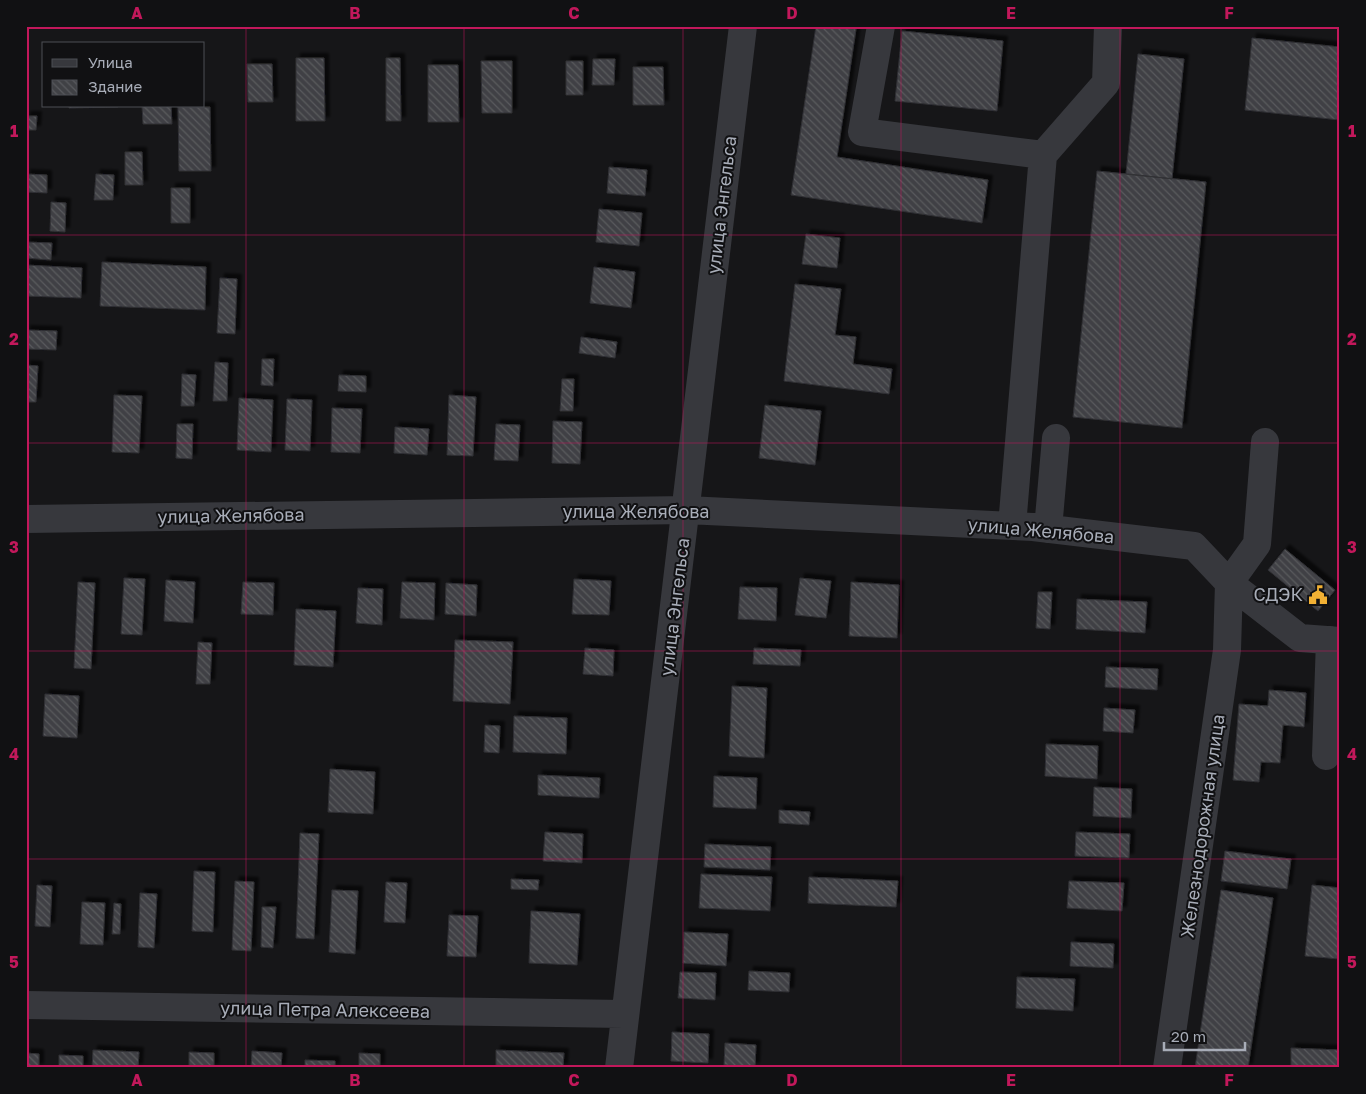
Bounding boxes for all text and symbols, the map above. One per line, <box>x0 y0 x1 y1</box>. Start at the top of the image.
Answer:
text: A <box>131 3 143 23</box>
text: B <box>349 3 361 23</box>
text: C <box>568 3 580 23</box>
text: D <box>786 3 798 23</box>
text: E <box>1006 3 1016 23</box>
text: F <box>1224 3 1234 23</box>
legend <box>42 42 205 108</box>
text: Улица <box>88 53 133 71</box>
text: Здание <box>88 77 142 95</box>
text: 1 <box>10 121 18 141</box>
text: 1 <box>1348 121 1356 141</box>
street label: улица Энгельса <box>702 135 740 275</box>
text: 2 <box>9 329 19 349</box>
text: 2 <box>1347 329 1357 349</box>
street label: улица Желябова <box>562 500 710 522</box>
street label: улица Желябова <box>157 503 305 527</box>
street label: улица Желябова <box>967 513 1115 547</box>
text: 3 <box>9 537 19 557</box>
street label: улица Энгельса <box>655 537 693 677</box>
text: 3 <box>1347 537 1357 557</box>
place label: СДЭК <box>1254 583 1303 605</box>
public building icon: СДЭК <box>1307 584 1329 606</box>
street label: Железнодорожная улица <box>1175 713 1229 939</box>
text: 4 <box>9 744 19 764</box>
text: 4 <box>1347 744 1357 764</box>
text: 5 <box>9 952 19 972</box>
text: 5 <box>1347 952 1357 972</box>
street label: улица Петра Алексеева <box>220 996 430 1022</box>
scale bar <box>1164 1019 1245 1051</box>
text: 20 m <box>1171 1027 1206 1045</box>
text: A <box>131 1070 143 1090</box>
text: B <box>349 1070 361 1090</box>
text: C <box>568 1070 580 1090</box>
text: D <box>786 1070 798 1090</box>
text: E <box>1006 1070 1016 1090</box>
text: F <box>1224 1070 1234 1090</box>

